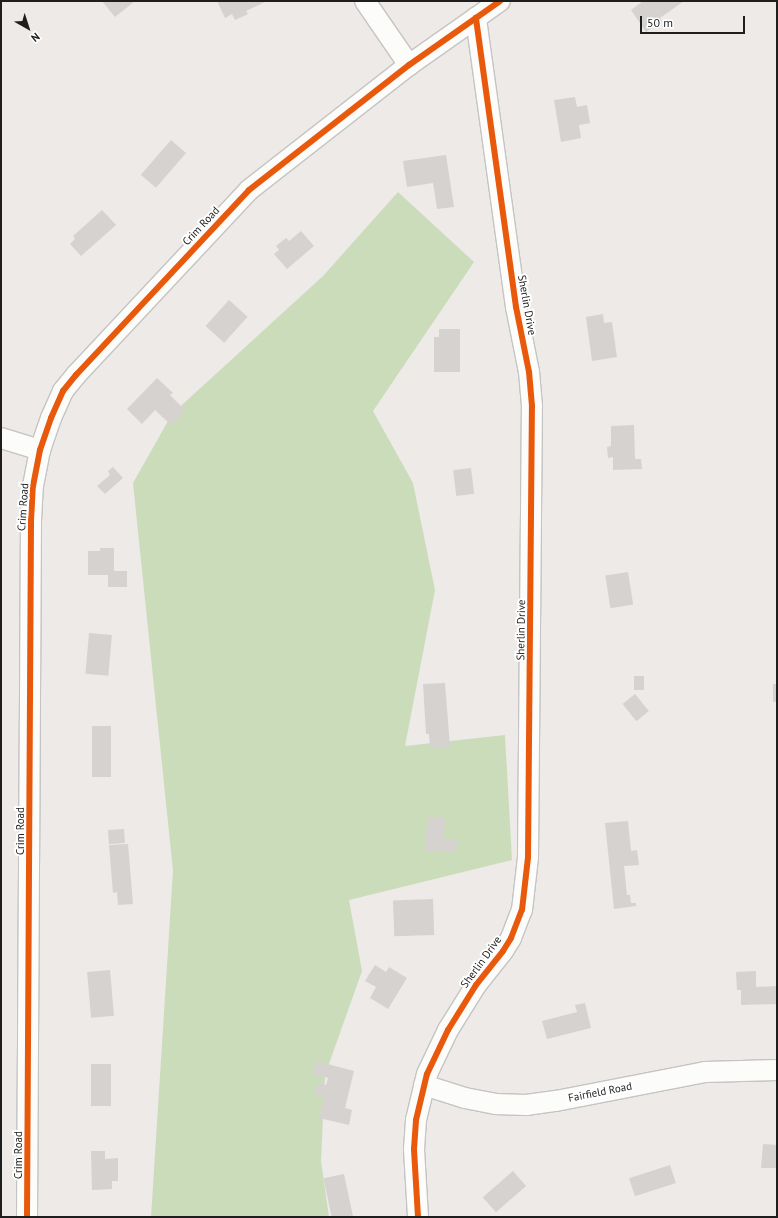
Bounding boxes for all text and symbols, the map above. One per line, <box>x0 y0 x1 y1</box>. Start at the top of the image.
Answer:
north arrow <box>8 8 48 48</box>
scale bar <box>642 8 747 34</box>
text: 50 m <box>647 15 673 30</box>
text: N <box>28 30 43 45</box>
street label: Crim Road <box>180 204 222 248</box>
street label: Sherlin Drive <box>515 274 539 336</box>
street label: Crim Road <box>15 483 31 531</box>
street label: Sherlin Drive <box>514 599 528 661</box>
street label: Crim Road <box>13 807 27 855</box>
street label: Sherlin Drive <box>458 933 504 991</box>
street label: Fairfield Road <box>567 1079 633 1105</box>
street label: Crim Road <box>11 1131 25 1179</box>

